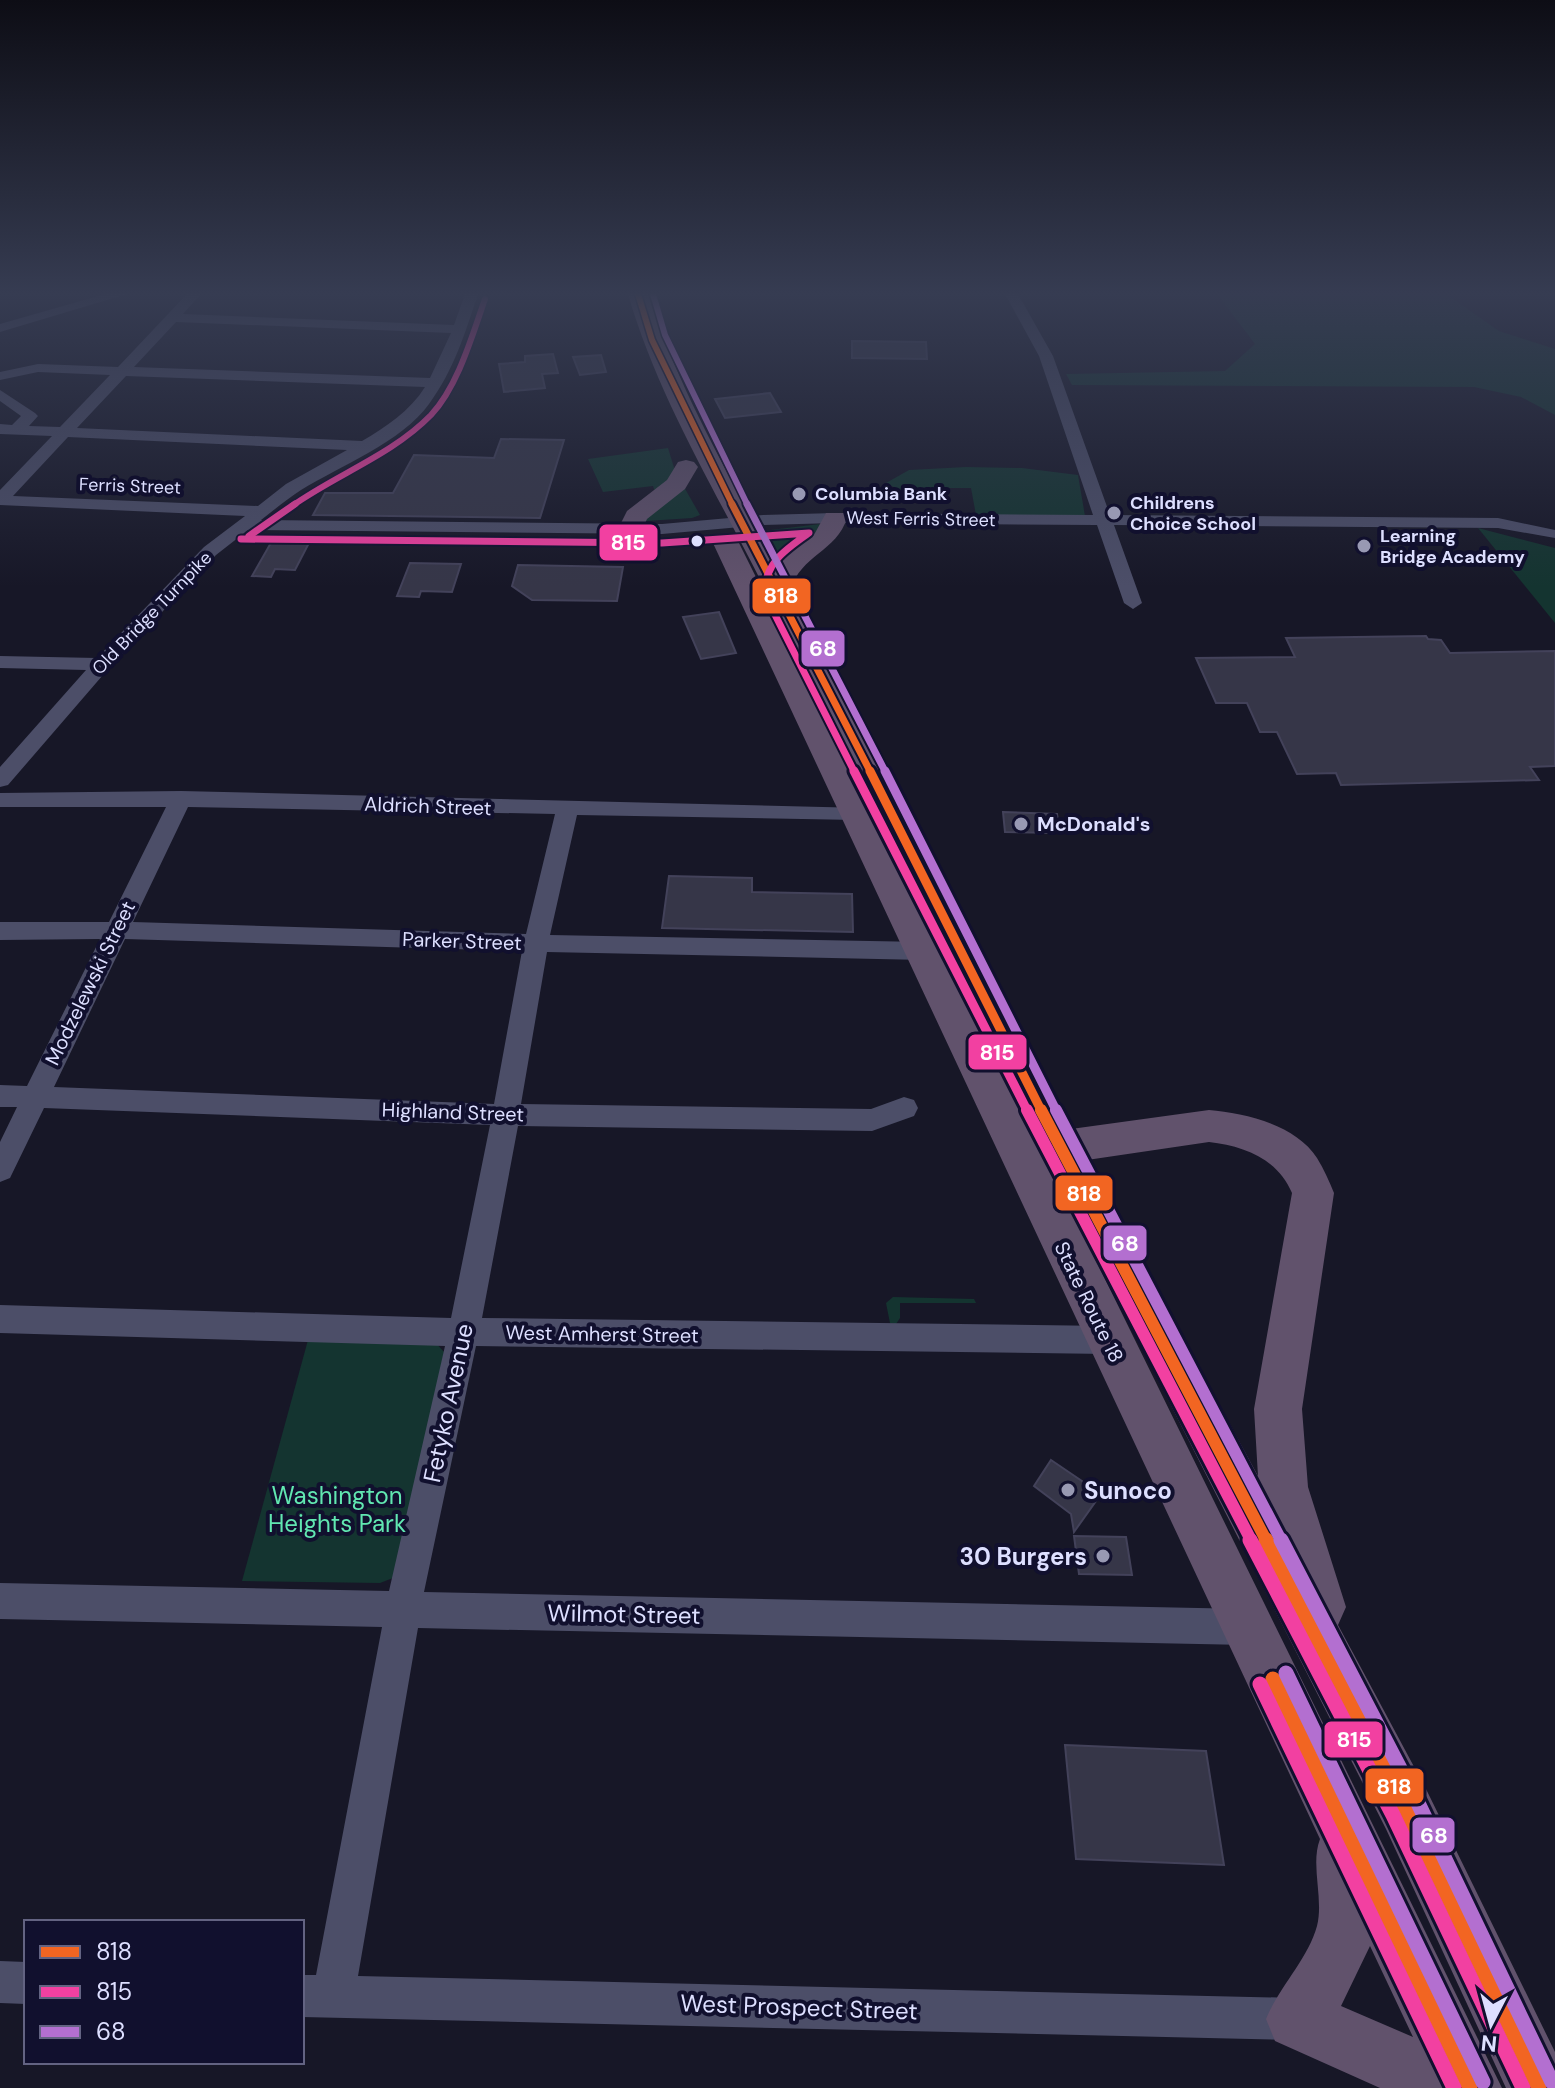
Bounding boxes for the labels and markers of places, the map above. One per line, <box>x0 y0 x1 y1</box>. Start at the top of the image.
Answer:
place label: Columbia Bank <box>815 482 948 506</box>
marker: Columbia Bank <box>790 485 808 503</box>
place label: Childrens Choice School <box>1130 491 1256 536</box>
marker: Childrens Choice School <box>1105 504 1123 522</box>
place label: Learning Bridge Academy <box>1380 524 1525 569</box>
unlabelled marker <box>689 533 705 549</box>
marker: Learning Bridge Academy <box>1355 537 1373 555</box>
place label: McDonald's <box>1037 811 1150 837</box>
marker: McDonald's <box>1012 815 1030 833</box>
place label: Sunoco <box>1084 1475 1172 1506</box>
marker: Sunoco <box>1059 1481 1077 1499</box>
place label: 30 Burgers <box>960 1541 1087 1572</box>
marker: 30 Burgers <box>1094 1547 1112 1565</box>

